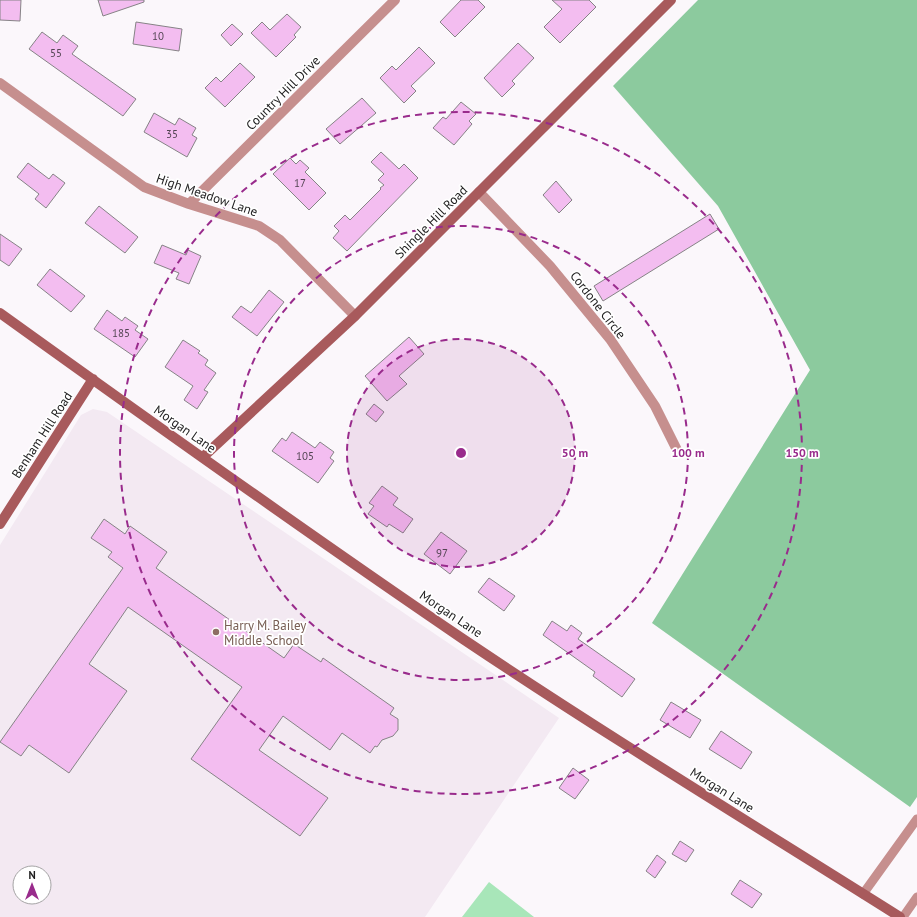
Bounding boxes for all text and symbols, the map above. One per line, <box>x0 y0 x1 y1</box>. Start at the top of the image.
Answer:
house number: 10 <box>152 29 164 43</box>
house number: 55 <box>50 46 62 60</box>
street label: Country Hill Drive <box>242 52 324 134</box>
house number: 35 <box>166 127 178 141</box>
street label: High Meadow Lane <box>154 170 260 220</box>
house number: 17 <box>294 176 306 190</box>
street label: Shingle Hill Road <box>391 182 471 262</box>
street label: Cordone Circle <box>566 268 630 342</box>
house number: 185 <box>112 326 130 340</box>
street label: Benham Hill Road <box>8 389 76 481</box>
street label: Morgan Lane <box>151 401 219 457</box>
text: 50 m <box>562 445 588 460</box>
text: 100 m <box>671 445 705 460</box>
text: 150 m <box>785 445 819 460</box>
centre of rings <box>454 446 468 460</box>
house number: 105 <box>296 449 314 463</box>
house number: 97 <box>436 546 448 560</box>
street label: Morgan Lane <box>416 587 486 641</box>
place label: Harry M. Bailey Middle School <box>224 617 306 649</box>
marker: Harry M. Bailey Middle School <box>211 627 221 637</box>
street label: Morgan Lane <box>687 764 757 816</box>
north arrow <box>12 865 52 905</box>
text: N <box>28 868 36 882</box>

